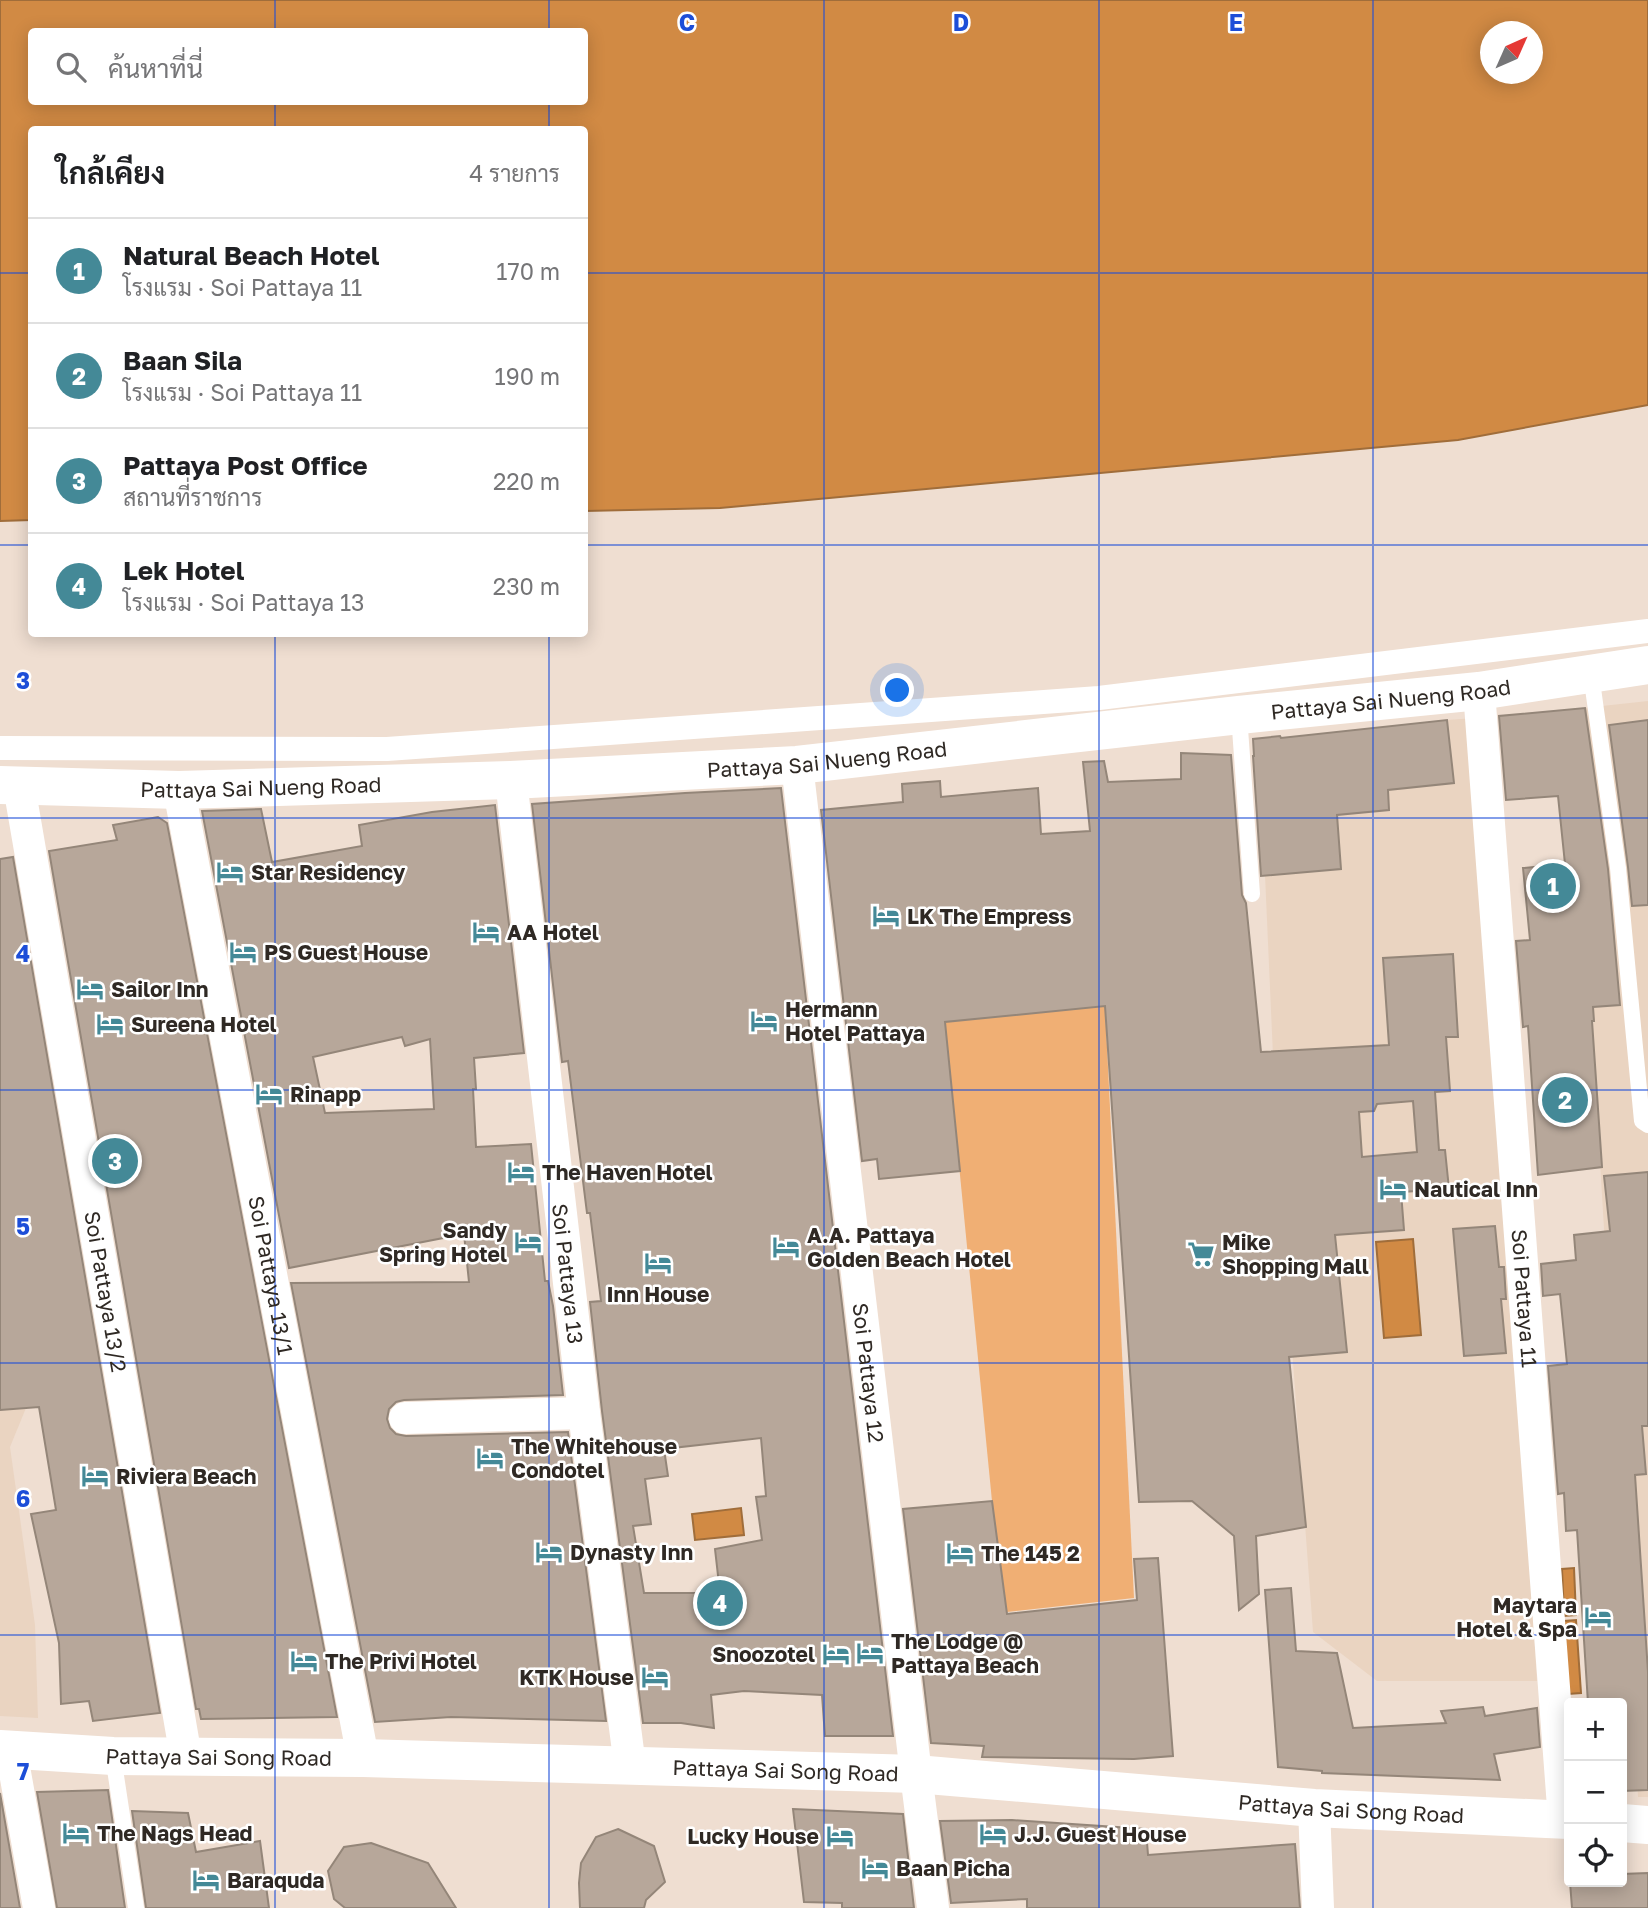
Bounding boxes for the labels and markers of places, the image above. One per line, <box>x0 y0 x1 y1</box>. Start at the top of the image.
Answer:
hotel icon: Star Residency <box>215 857 245 887</box>
place label: Star Residency <box>251 859 406 885</box>
pin: 1 <box>1530 860 1576 912</box>
hotel icon: LK The Empress <box>871 901 901 931</box>
place label: LK The Empress <box>907 903 1072 929</box>
hotel icon: AA Hotel <box>471 917 501 947</box>
place label: AA Hotel <box>507 919 599 945</box>
hotel icon: PS Guest House <box>228 937 258 967</box>
place label: PS Guest House <box>264 939 428 965</box>
hotel icon: Sailor Inn <box>75 974 105 1004</box>
place label: Sailor Inn <box>111 976 209 1002</box>
place label: Hermann Hotel Pattaya <box>785 996 925 1046</box>
hotel icon: Hermann Hotel Pattaya <box>749 1006 779 1036</box>
hotel icon: Sureena Hotel <box>95 1009 125 1039</box>
place label: Sureena Hotel <box>131 1011 277 1037</box>
pin: 2 <box>1542 1074 1588 1126</box>
hotel icon: Rinapp <box>254 1079 284 1109</box>
place label: Rinapp <box>290 1081 361 1107</box>
pin: 3 <box>92 1135 138 1187</box>
hotel icon: The Haven Hotel <box>506 1157 536 1187</box>
place label: The Haven Hotel <box>542 1159 713 1185</box>
hotel icon: Nautical Inn <box>1378 1174 1408 1204</box>
place label: Nautical Inn <box>1414 1176 1538 1202</box>
place label: Sandy Spring Hotel <box>379 1217 507 1267</box>
place label: A.A. Pattaya Golden Beach Hotel <box>807 1222 1011 1272</box>
hotel icon: Sandy Spring Hotel <box>513 1227 543 1257</box>
place label: Mike Shopping Mall <box>1222 1229 1369 1279</box>
hotel icon: A.A. Pattaya Golden Beach Hotel <box>771 1232 801 1262</box>
supermarket icon: Mike Shopping Mall <box>1186 1239 1216 1269</box>
hotel icon: Inn House <box>643 1248 673 1278</box>
place label: Inn House <box>606 1281 710 1307</box>
place label: The Whitehouse Condotel <box>511 1433 677 1483</box>
hotel icon: The Whitehouse Condotel <box>475 1443 505 1473</box>
hotel icon: Riviera Beach <box>80 1461 110 1491</box>
place label: Riviera Beach <box>116 1463 257 1489</box>
hotel icon: Dynasty Inn <box>534 1537 564 1567</box>
hotel icon: The 145 2 <box>945 1538 975 1568</box>
place label: Dynasty Inn <box>570 1539 693 1565</box>
place label: The 145 2 <box>981 1540 1080 1566</box>
pin: 4 <box>697 1577 743 1629</box>
place label: Maytara Hotel & Spa <box>1456 1592 1577 1642</box>
hotel icon: Maytara Hotel & Spa <box>1583 1602 1613 1632</box>
place label: The Lodge @ Pattaya Beach <box>891 1628 1039 1678</box>
hotel icon: The Lodge @ Pattaya Beach <box>855 1638 885 1668</box>
hotel icon: Snoozotel <box>821 1639 851 1669</box>
place label: Snoozotel <box>712 1641 815 1667</box>
hotel icon: The Privi Hotel <box>289 1646 319 1676</box>
place label: The Privi Hotel <box>325 1648 477 1674</box>
hotel icon: KTK House <box>640 1662 670 1692</box>
place label: KTK House <box>519 1664 634 1690</box>
hotel icon: The Nags Head <box>61 1818 91 1848</box>
hotel icon: J.J. Guest House <box>978 1819 1008 1849</box>
place label: The Nags Head <box>97 1820 253 1846</box>
hotel icon: Lucky House <box>825 1821 855 1851</box>
place label: J.J. Guest House <box>1014 1821 1187 1847</box>
place label: Lucky House <box>687 1823 819 1849</box>
hotel icon: Baan Picha <box>860 1853 890 1883</box>
place label: Baan Picha <box>896 1855 1010 1881</box>
hotel icon: Baraquda <box>191 1865 221 1895</box>
place label: Baraquda <box>227 1867 325 1893</box>

